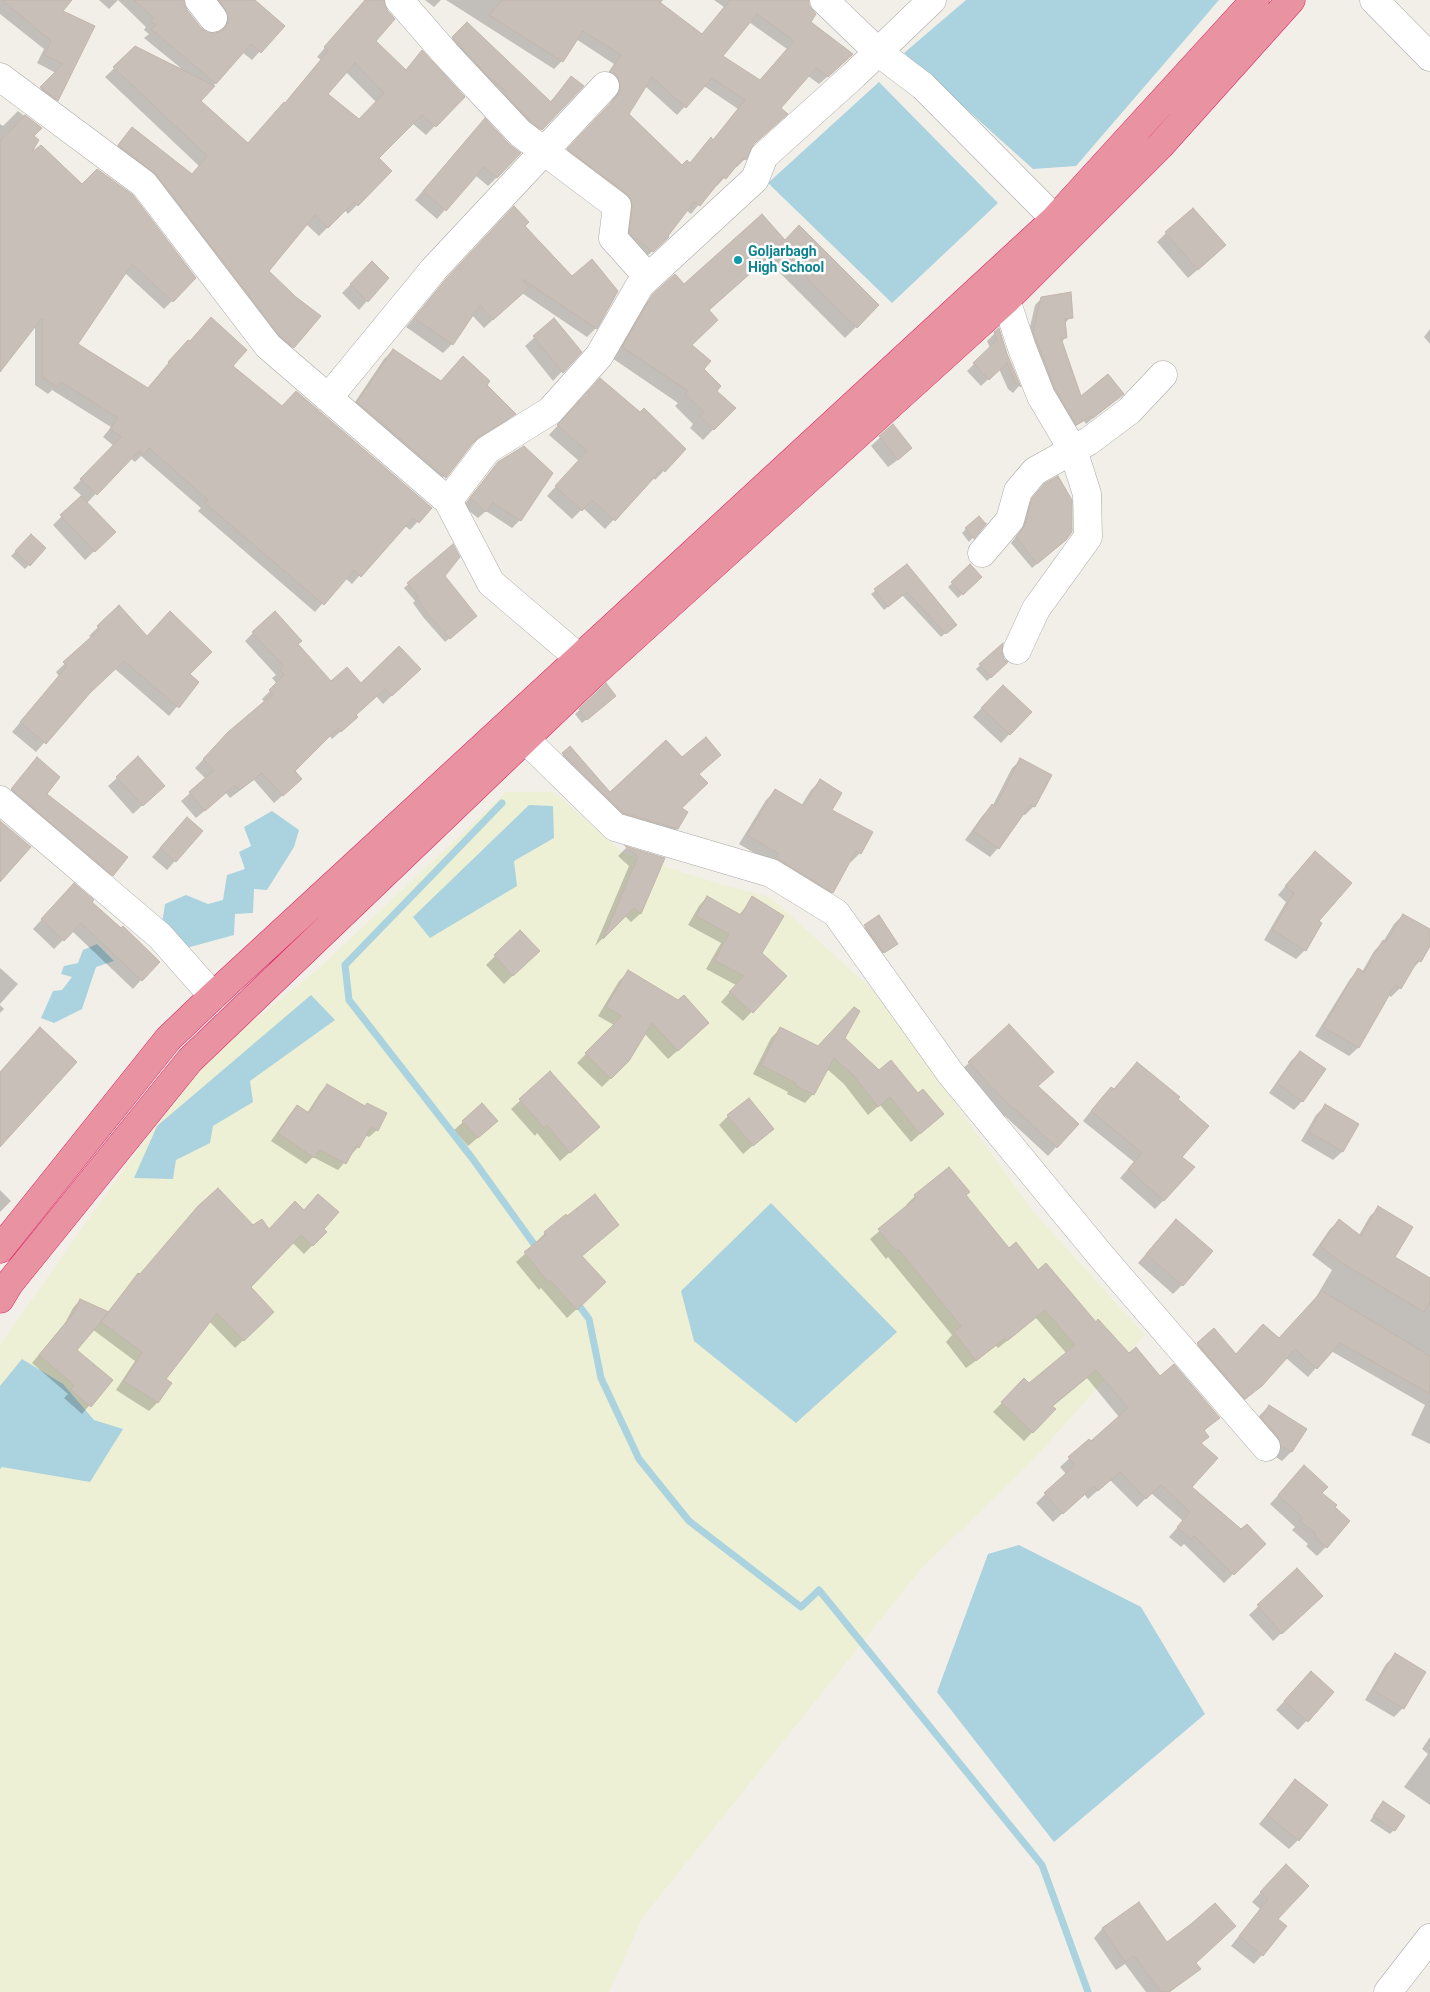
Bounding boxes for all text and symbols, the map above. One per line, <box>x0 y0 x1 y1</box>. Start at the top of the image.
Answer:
place label: Goljarbagh High School <box>748 244 824 276</box>
marker: Goljarbagh High School <box>732 254 744 266</box>

